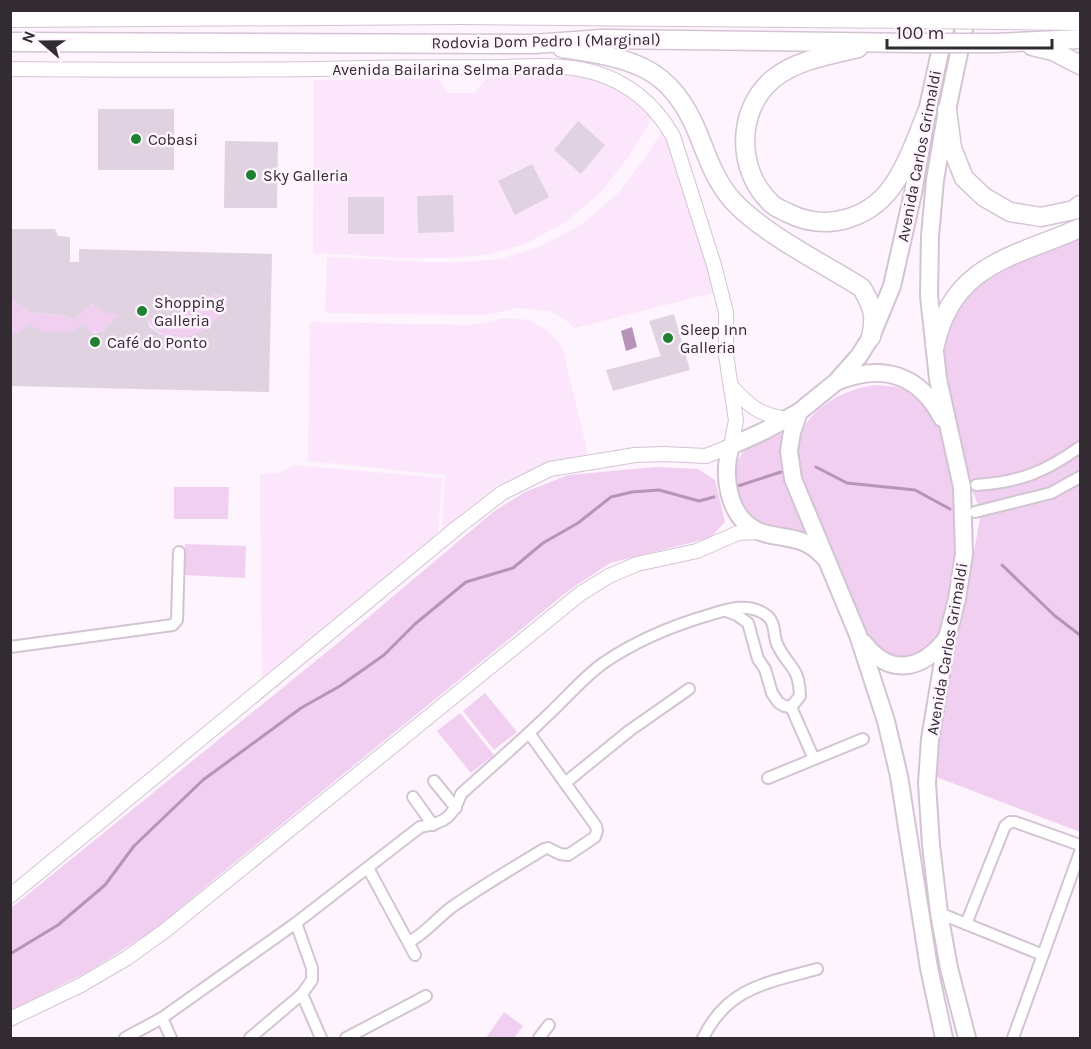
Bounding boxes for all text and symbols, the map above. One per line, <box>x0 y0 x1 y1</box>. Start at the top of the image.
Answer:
north arrow <box>12 12 72 72</box>
scale bar <box>887 12 1052 50</box>
text: 100 m <box>896 22 944 44</box>
text: N <box>17 28 39 46</box>
street label: Rodovia Dom Pedro I (Marginal) <box>431 29 661 53</box>
street label: Avenida Bailarina Selma Parada <box>332 60 564 79</box>
street label: Avenida Carlos Grimaldi <box>893 68 945 244</box>
place label: Cobasi <box>148 130 198 149</box>
marker: Cobasi <box>129 132 143 146</box>
place label: Sky Galleria <box>263 166 348 185</box>
marker: Sky Galleria <box>244 168 258 182</box>
place label: Shopping Galleria <box>154 293 224 330</box>
marker: Shopping Galleria <box>135 304 149 318</box>
place label: Sleep Inn Galleria <box>680 320 748 357</box>
marker: Sleep Inn Galleria <box>661 331 675 345</box>
place label: Café do Ponto <box>107 333 207 352</box>
marker: Café do Ponto <box>88 335 102 349</box>
street label: Avenida Carlos Grimaldi <box>922 561 972 737</box>

